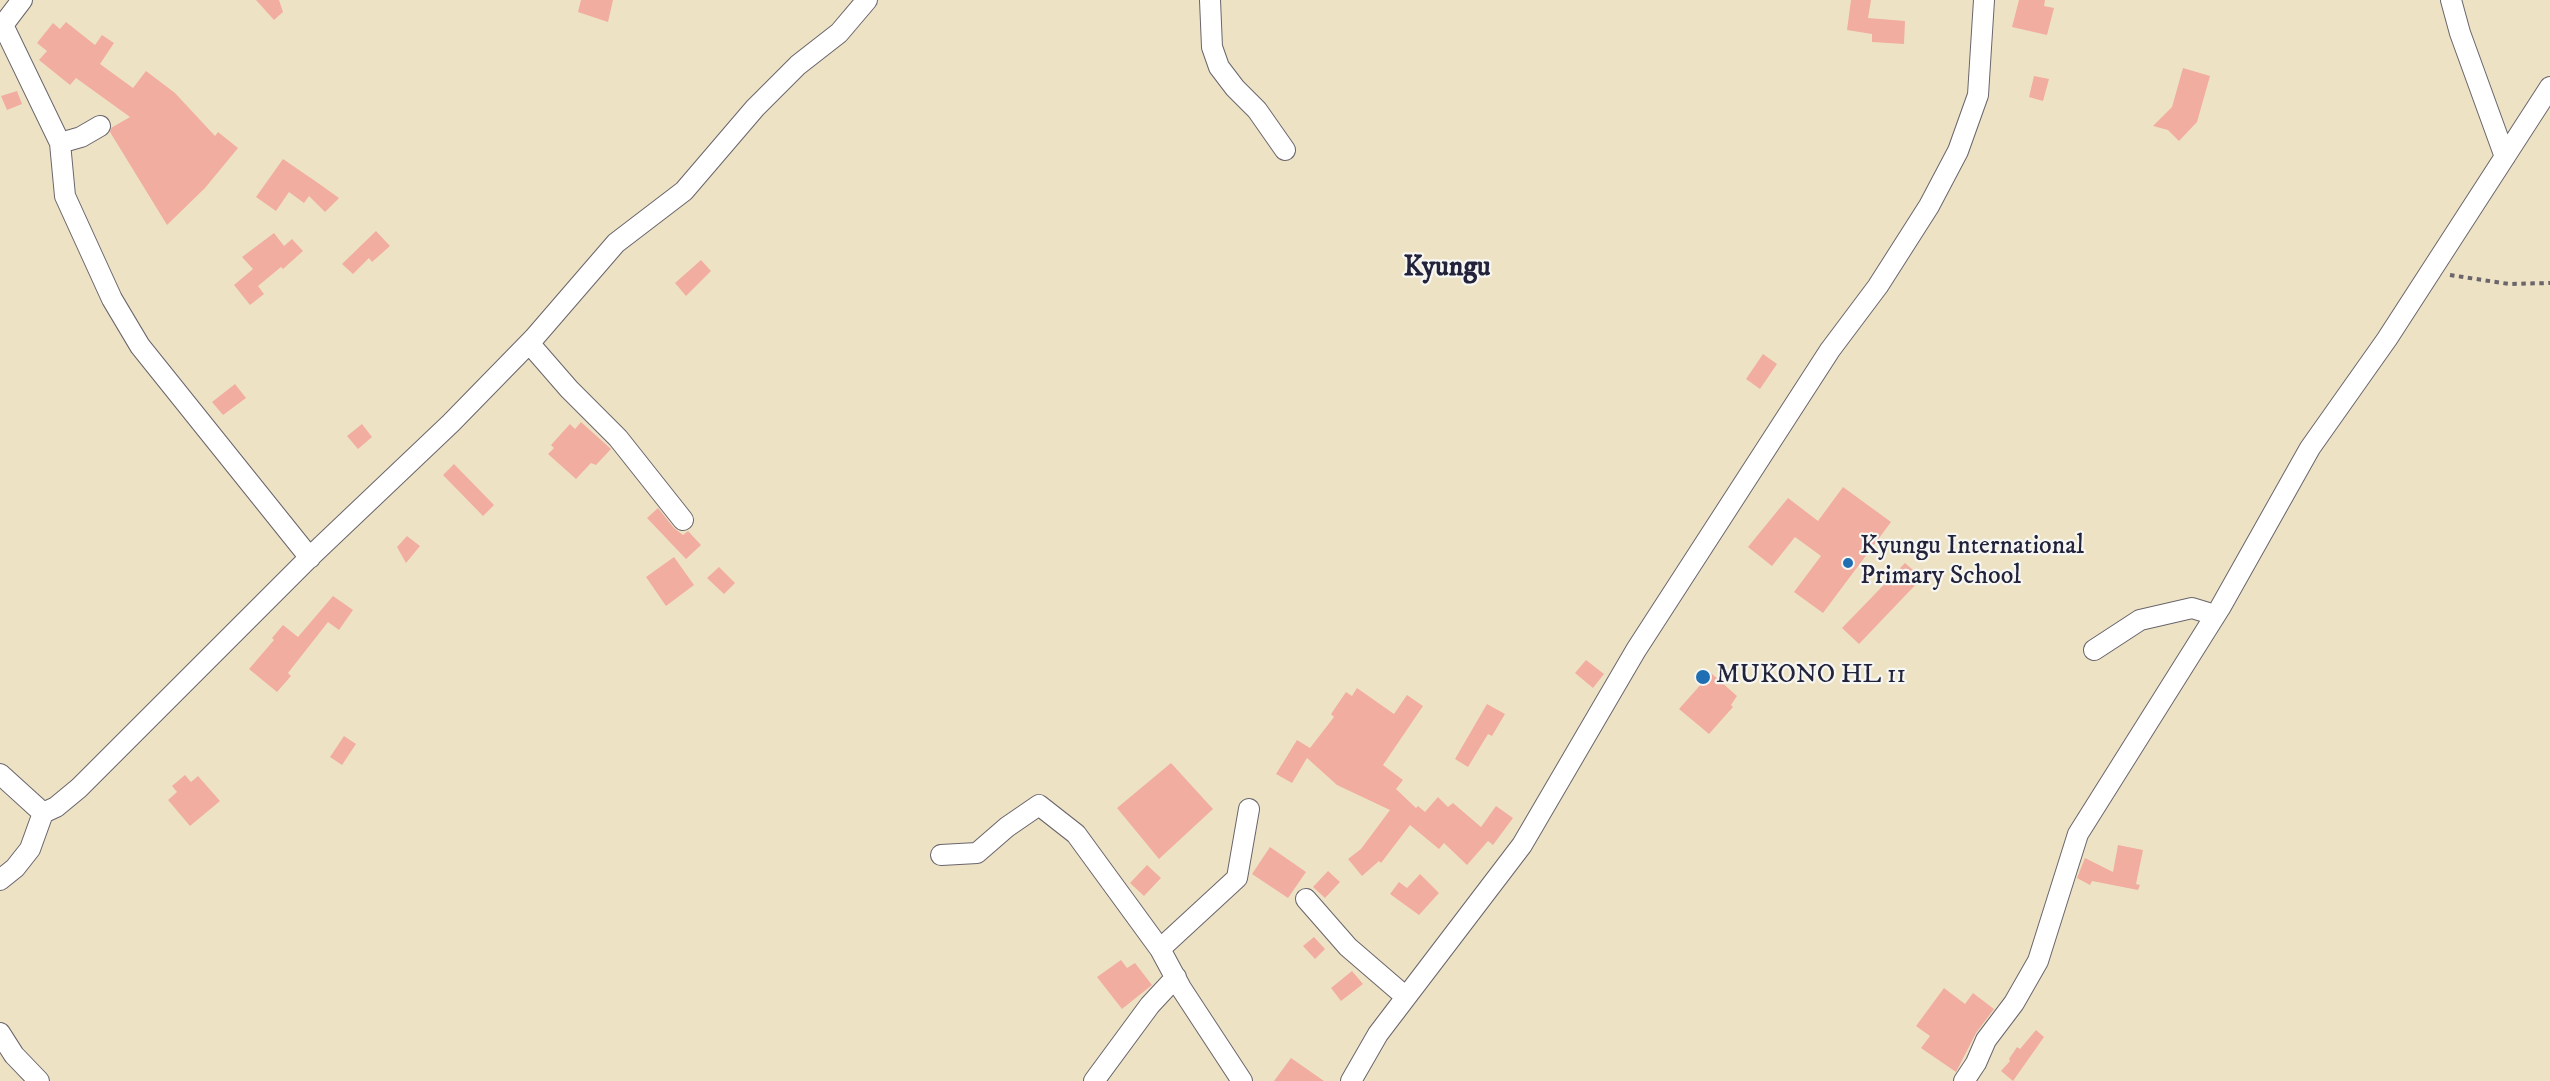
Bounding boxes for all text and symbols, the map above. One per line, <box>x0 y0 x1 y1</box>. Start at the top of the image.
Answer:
district label: Kyungu <box>1403 252 1491 286</box>
place label: Kyungu International Primary School <box>1860 532 2084 594</box>
marker: Kyungu International Primary School <box>1841 556 1855 570</box>
place label: MUKONO HL 11 <box>1716 661 1906 693</box>
marker: MUKONO HL 11 <box>1694 668 1712 686</box>

